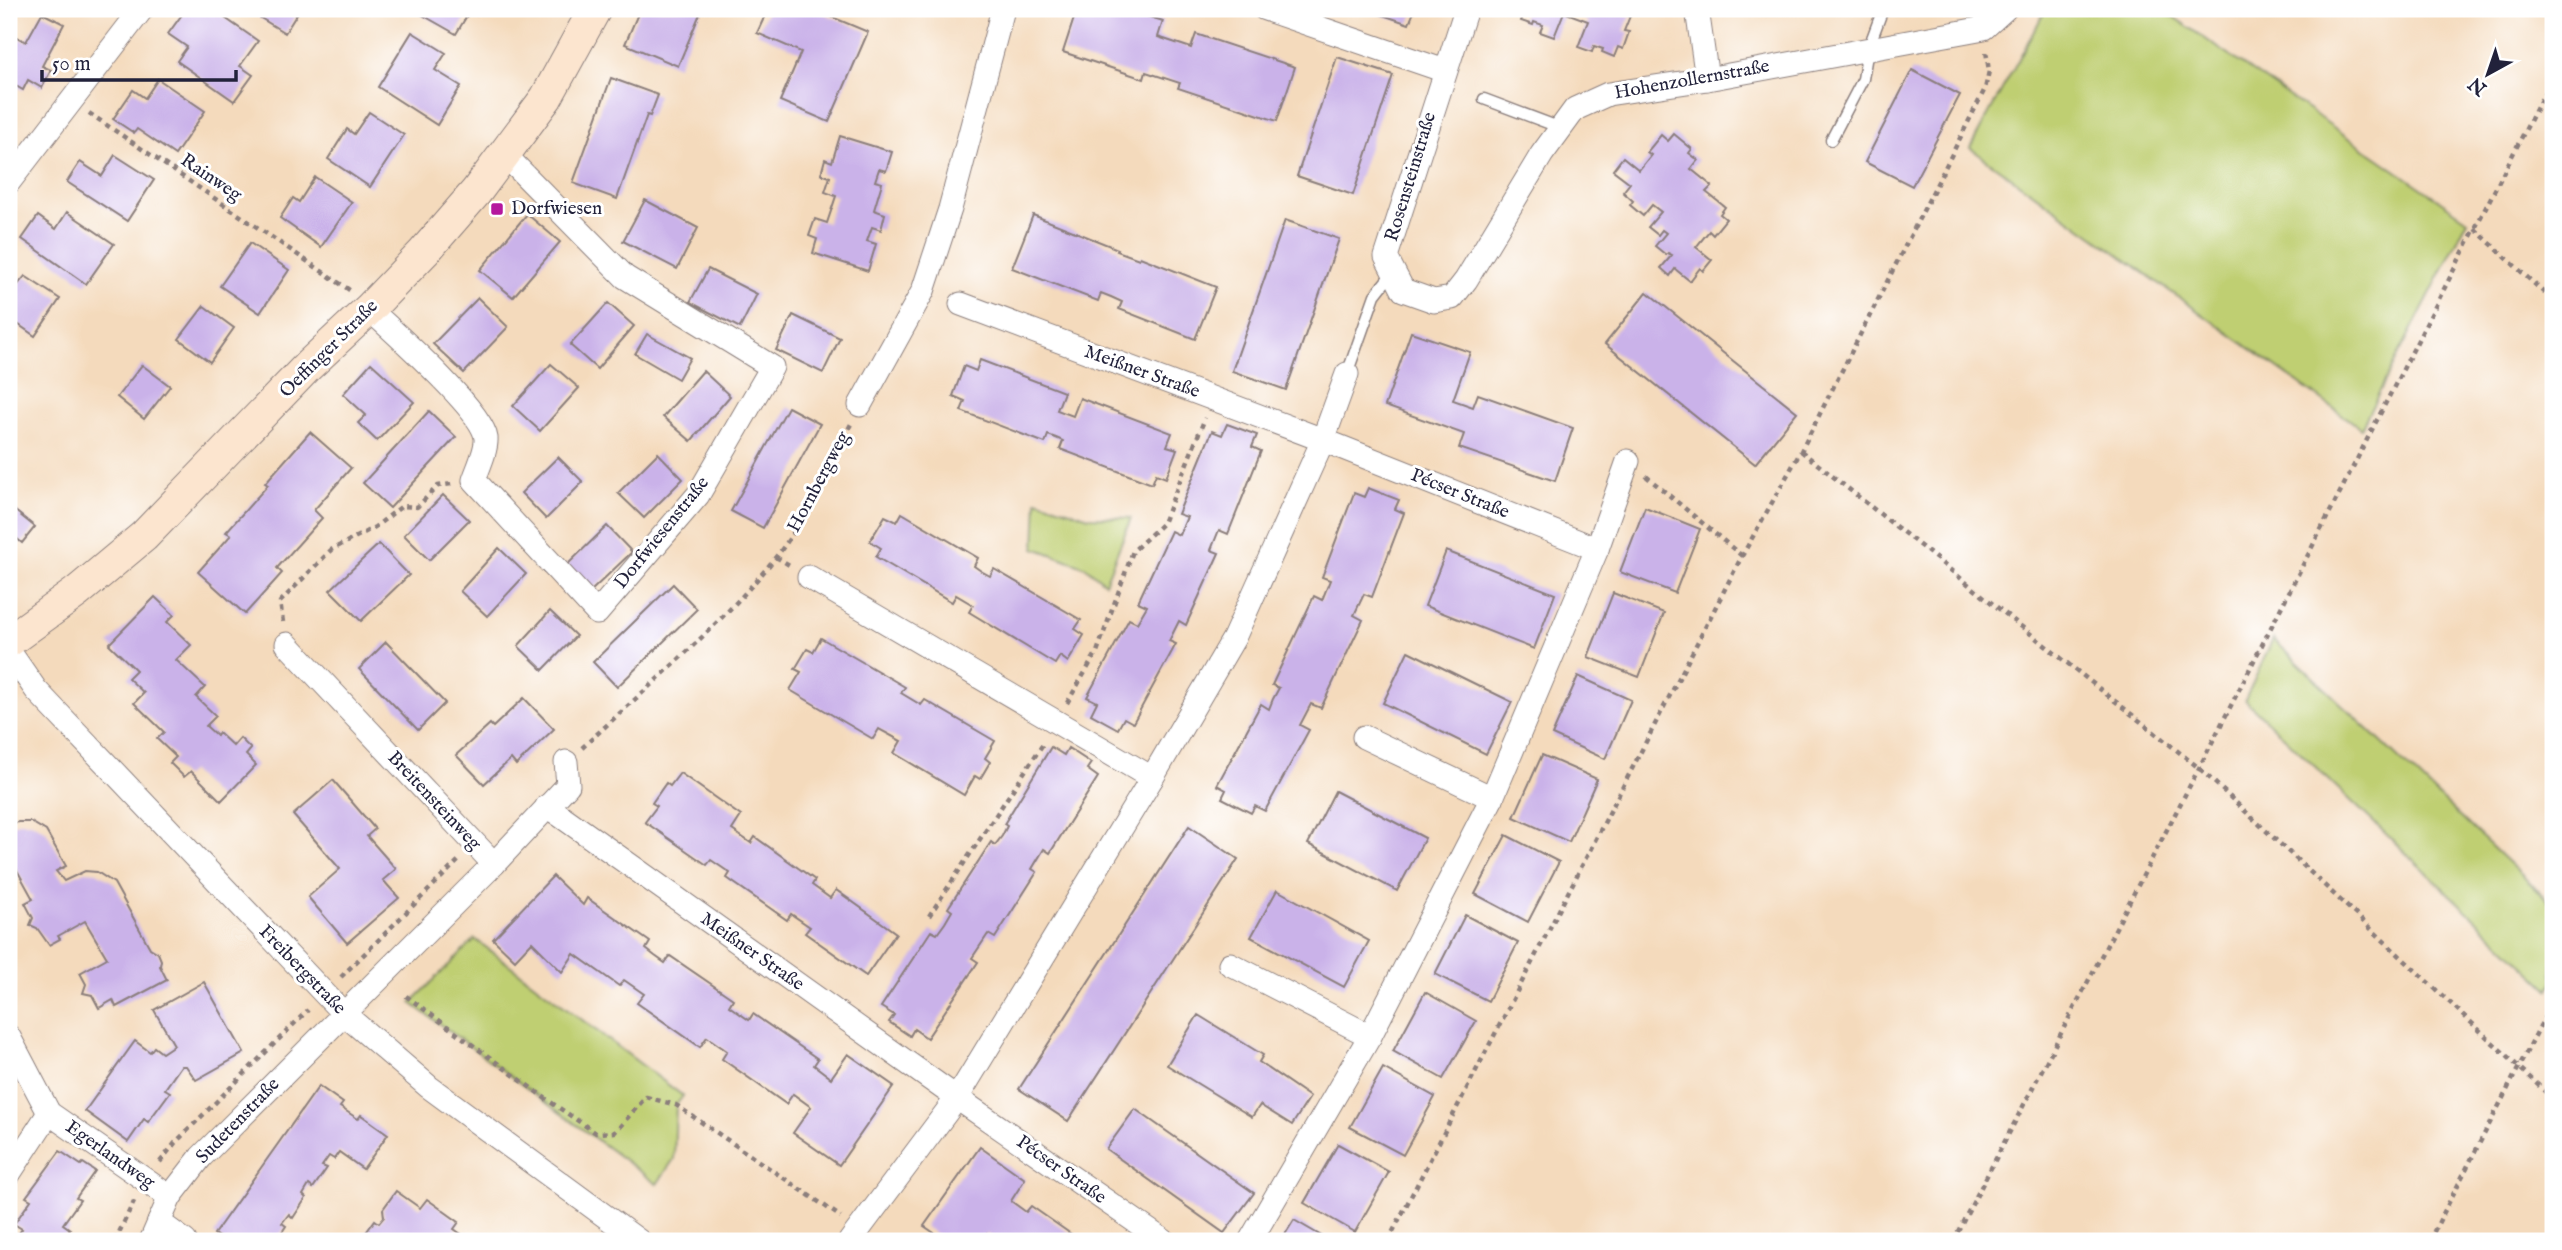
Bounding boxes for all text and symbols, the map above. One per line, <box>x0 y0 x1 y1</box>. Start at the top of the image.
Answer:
scale bar <box>42 38 236 82</box>
north arrow <box>2454 38 2524 108</box>
text: 50 m <box>52 51 91 78</box>
street label: Hohenzollernstraße <box>1613 54 1772 105</box>
text: N <box>2464 71 2493 101</box>
street label: Rosensteinstraße <box>1380 109 1442 245</box>
street label: Rainweg <box>176 149 247 208</box>
place label: Dorfwiesen <box>511 197 602 221</box>
marker: Dorfwiesen <box>489 201 505 217</box>
street label: Oeffinger Straße <box>275 295 383 403</box>
street label: Meißner Straße <box>1081 340 1203 404</box>
street label: Hornbergweg <box>782 427 856 537</box>
street label: Pécser Straße <box>1407 463 1513 525</box>
street label: Dorfwiesenstraße <box>609 472 715 594</box>
street label: Breitensteinweg <box>382 746 487 856</box>
street label: Meißner Straße <box>695 907 809 997</box>
street label: Freibergstraße <box>253 920 351 1020</box>
street label: Sudetenstraße <box>191 1073 285 1169</box>
street label: Egerlandweg <box>60 1115 160 1195</box>
street label: Pécser Straße <box>1011 1130 1111 1210</box>

